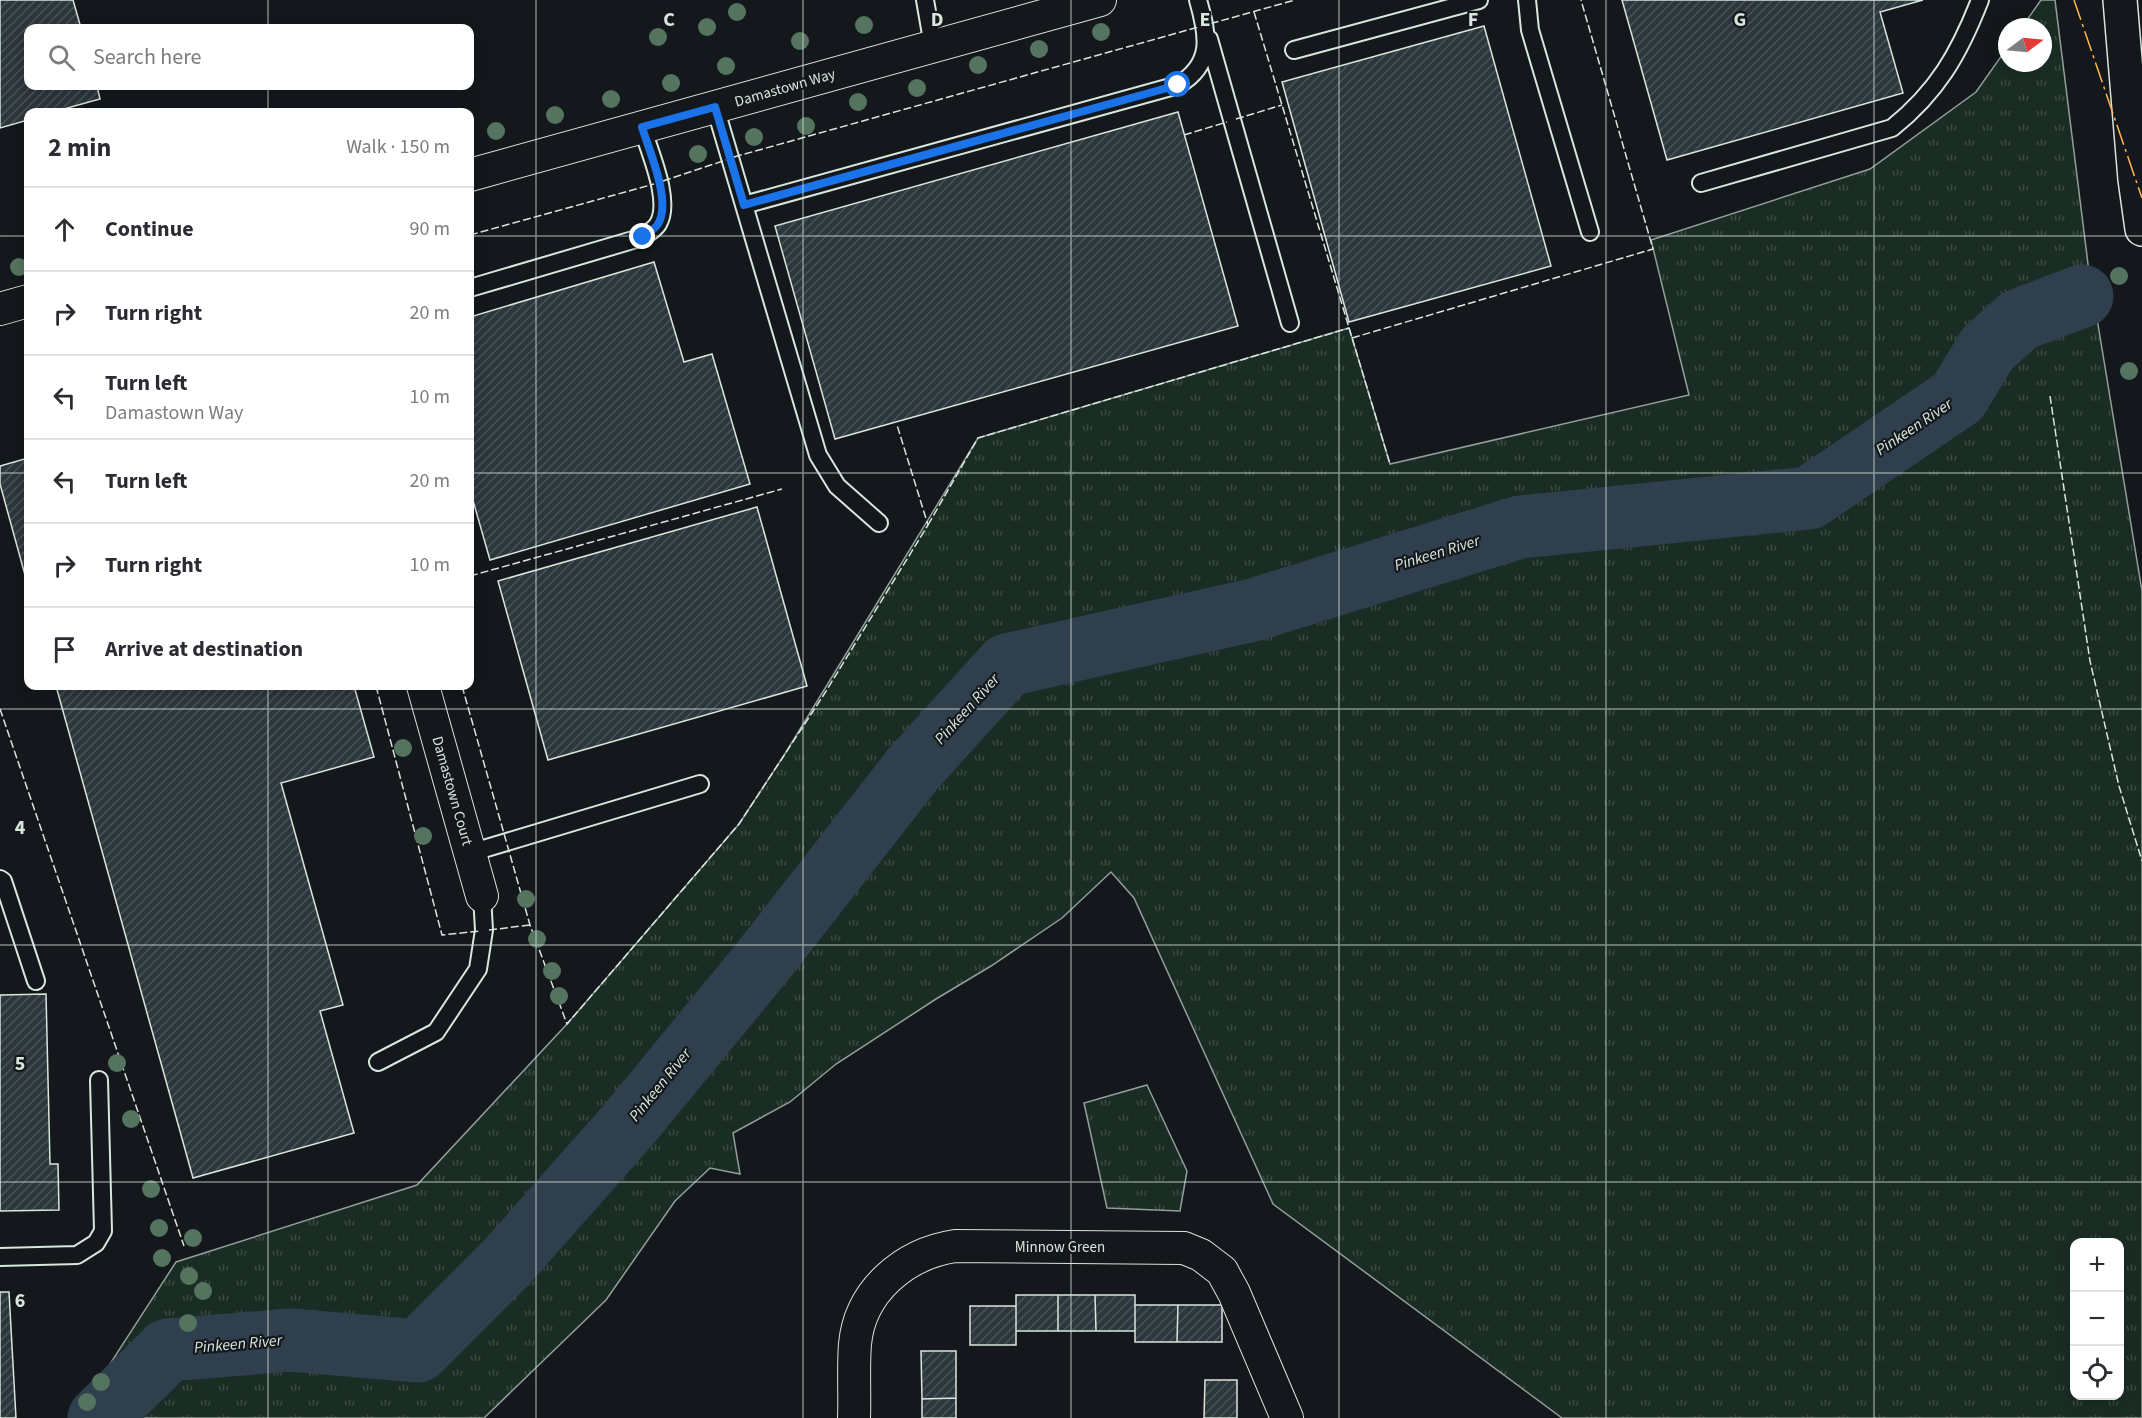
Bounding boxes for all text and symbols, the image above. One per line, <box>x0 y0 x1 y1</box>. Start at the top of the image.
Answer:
text: C <box>663 6 675 34</box>
text: D <box>931 6 943 34</box>
text: E <box>1200 6 1210 34</box>
text: F <box>1468 6 1478 34</box>
text: G <box>1734 6 1746 34</box>
north arrow <box>1998 18 2052 72</box>
search box <box>24 24 474 90</box>
icon: search <box>45 41 78 74</box>
text: Search here <box>93 41 201 73</box>
street label: Damastown Way <box>732 64 838 112</box>
route start <box>1164 71 1190 97</box>
text: 2 min <box>48 129 111 166</box>
text: Walk · 150 m <box>346 133 450 161</box>
icon: ahead <box>48 213 81 246</box>
text: Continue <box>105 213 194 245</box>
text: 90 m <box>410 215 450 243</box>
route end <box>629 223 655 249</box>
icon: right <box>48 297 81 330</box>
text: Turn right <box>105 297 202 329</box>
text: 20 m <box>410 299 450 327</box>
text: Turn left <box>105 367 187 399</box>
icon: left <box>48 381 81 414</box>
text: 10 m <box>410 383 450 411</box>
water label: Pinkeen River <box>1871 392 1958 461</box>
text: Damastown Way <box>105 399 243 427</box>
icon: left <box>48 465 81 498</box>
text: Turn left <box>105 465 187 497</box>
text: 20 m <box>410 467 450 495</box>
water label: Pinkeen River <box>1392 529 1484 576</box>
icon: right <box>48 549 81 582</box>
text: Turn right <box>105 549 202 581</box>
text: 10 m <box>410 551 450 579</box>
icon: arrive <box>48 633 81 666</box>
text: Arrive at destination <box>105 633 303 665</box>
water label: Pinkeen River <box>929 668 1006 749</box>
street label: Damastown Court <box>426 734 478 848</box>
text: 4 <box>15 814 26 842</box>
water label: Pinkeen River <box>624 1043 697 1126</box>
text: 5 <box>15 1050 25 1078</box>
street label: Minnow Green <box>1015 1237 1105 1258</box>
map controls <box>2070 1238 2124 1400</box>
button: + <box>2070 1238 2124 1292</box>
text: 6 <box>15 1287 25 1315</box>
button: − <box>2070 1292 2124 1346</box>
water label: Pinkeen River <box>193 1329 284 1359</box>
button: locate <box>2070 1346 2124 1400</box>

